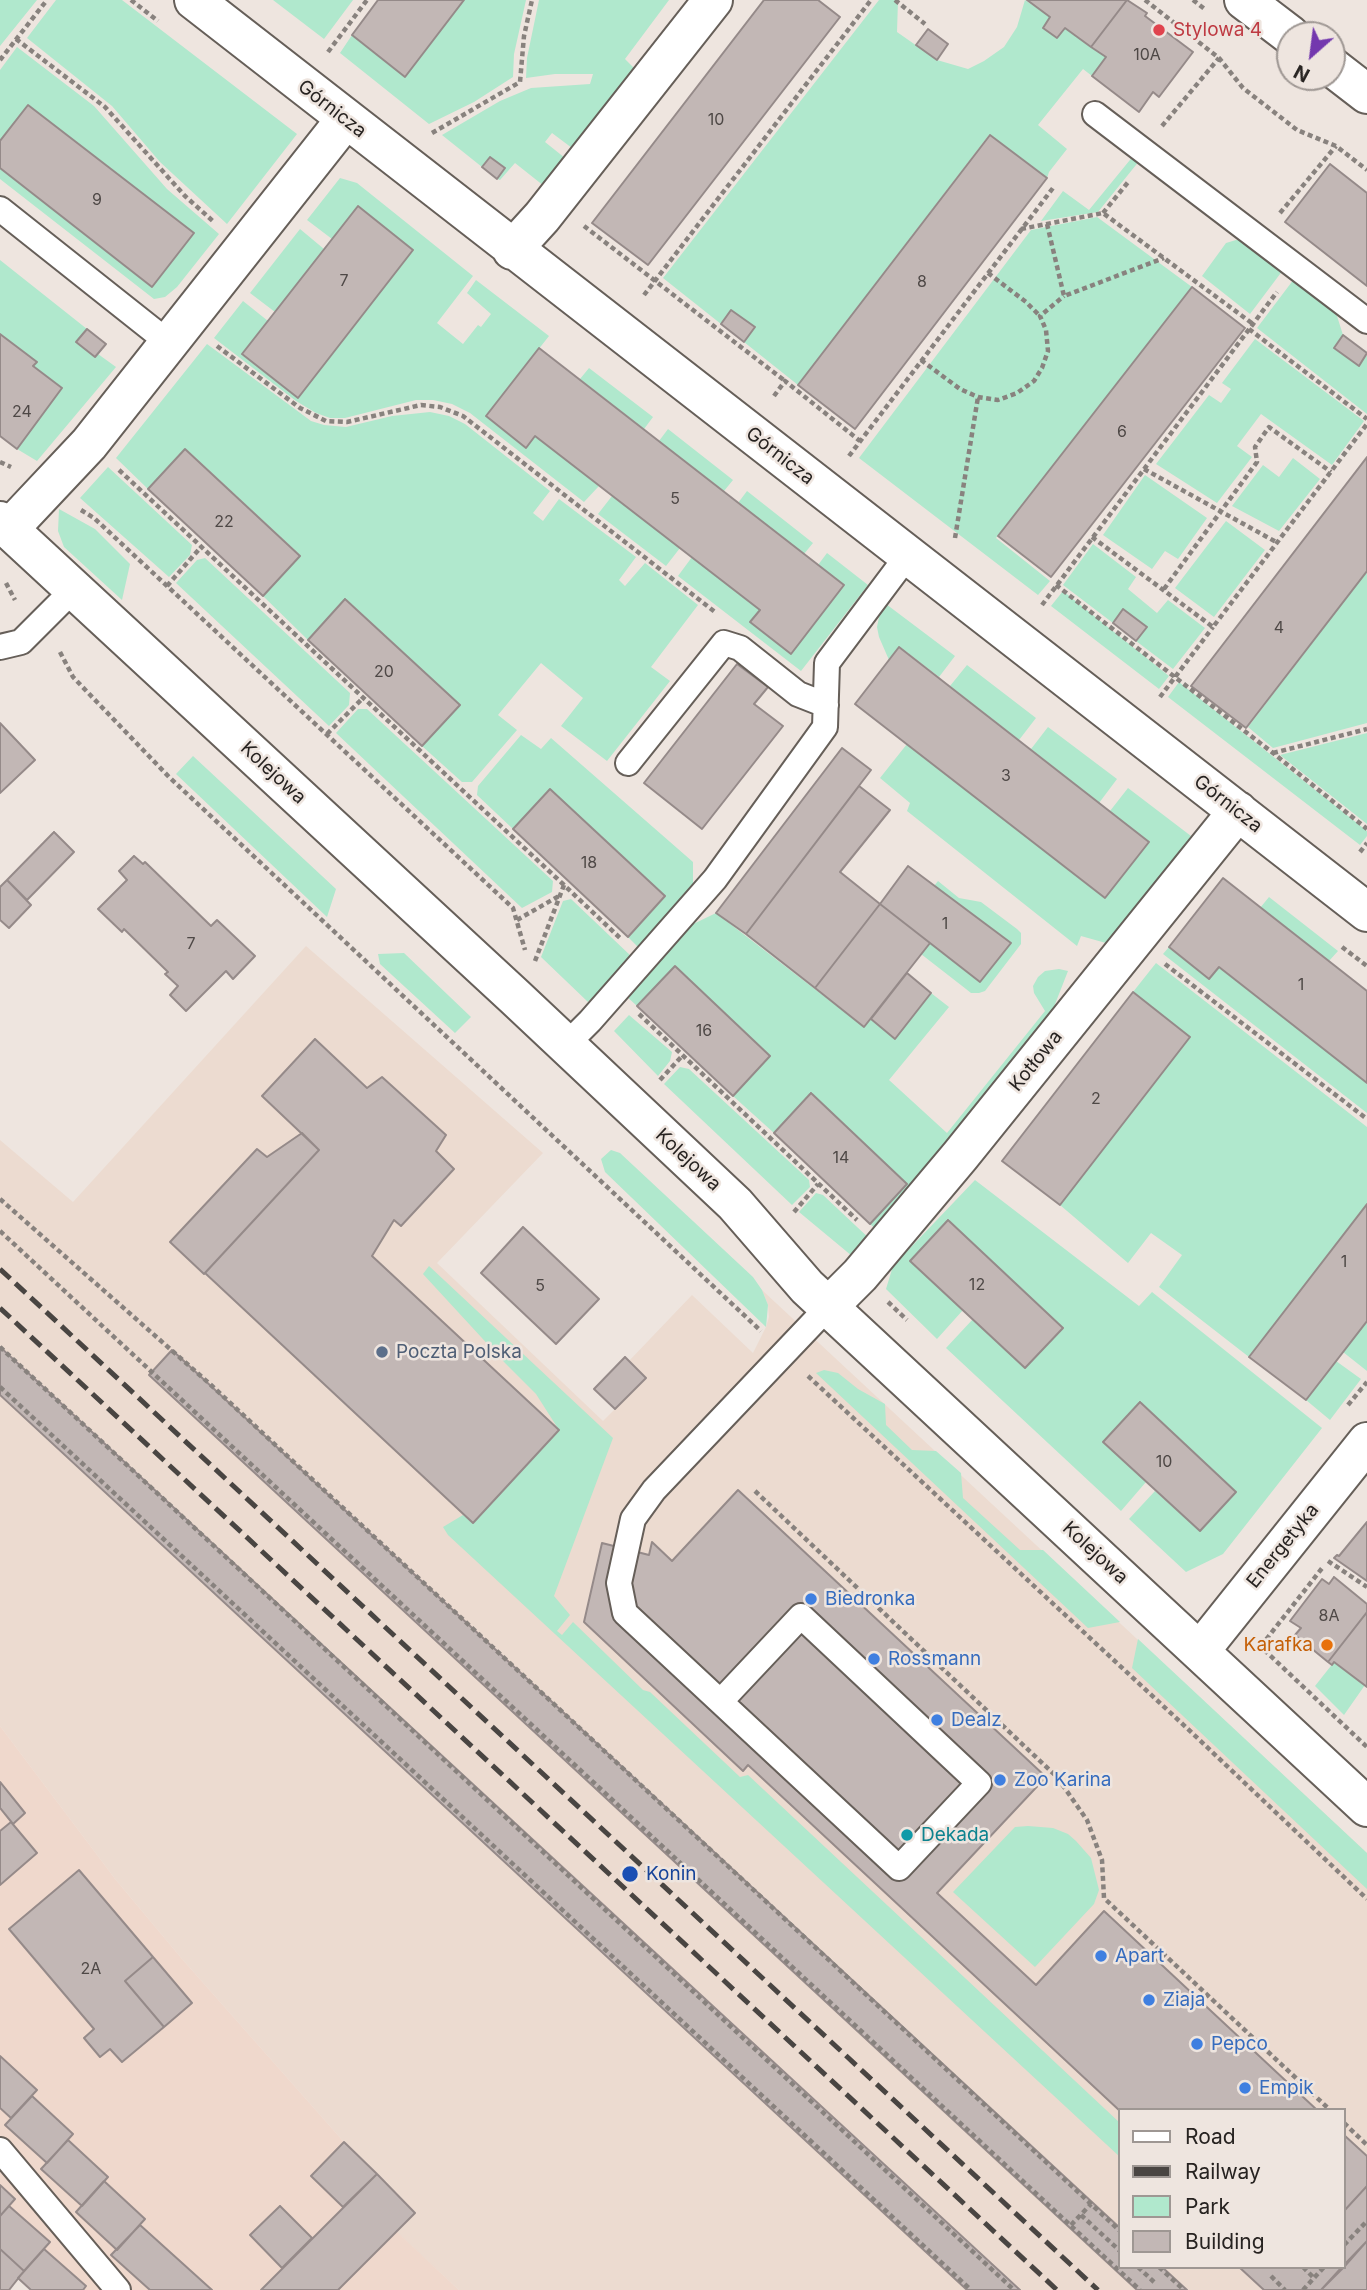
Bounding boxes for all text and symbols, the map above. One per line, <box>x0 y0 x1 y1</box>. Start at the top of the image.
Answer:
place label: Stylowa 4 <box>1173 19 1262 41</box>
north arrow <box>1276 21 1346 91</box>
marker: Stylowa 4 <box>1151 22 1167 38</box>
house number: 10A <box>1133 45 1161 65</box>
text: N <box>1290 60 1314 87</box>
street label: Górnicza <box>293 75 371 143</box>
house number: 10 <box>708 110 724 130</box>
house number: 9 <box>92 190 102 210</box>
house number: 7 <box>339 271 349 291</box>
house number: 8 <box>917 272 927 292</box>
house number: 24 <box>12 402 32 422</box>
street label: Górnicza <box>741 422 819 490</box>
house number: 6 <box>1117 422 1127 442</box>
house number: 5 <box>670 489 680 509</box>
house number: 22 <box>214 512 234 532</box>
house number: 4 <box>1274 618 1284 638</box>
house number: 20 <box>374 662 394 682</box>
street label: Kolejowa <box>236 737 310 809</box>
house number: 3 <box>1001 766 1011 786</box>
street label: Górnicza <box>1189 770 1267 838</box>
house number: 18 <box>581 853 597 873</box>
house number: 1 <box>942 914 948 934</box>
house number: 7 <box>186 934 196 954</box>
house number: 1 <box>1298 975 1304 995</box>
house number: 16 <box>696 1021 712 1041</box>
street label: Kotłowa <box>1005 1026 1067 1096</box>
house number: 2 <box>1091 1089 1101 1109</box>
street label: Kolejowa <box>651 1124 725 1196</box>
house number: 14 <box>833 1148 849 1168</box>
house number: 1 <box>1341 1252 1347 1272</box>
house number: 12 <box>969 1275 985 1295</box>
house number: 5 <box>535 1276 545 1296</box>
place label: Poczta Polska <box>396 1341 522 1363</box>
marker: Poczta Polska <box>374 1344 390 1360</box>
house number: 10 <box>1156 1452 1172 1472</box>
street label: Energetyka <box>1242 1499 1324 1593</box>
street label: Kolejowa <box>1058 1517 1132 1589</box>
place label: Biedronka <box>825 1588 915 1610</box>
marker: Biedronka <box>803 1591 819 1607</box>
house number: 8A <box>1319 1606 1339 1626</box>
place label: Karafka <box>1244 1634 1313 1656</box>
marker: Karafka <box>1319 1637 1335 1653</box>
place label: Rossmann <box>888 1648 981 1670</box>
marker: Rossmann <box>866 1651 882 1667</box>
place label: Dealz <box>951 1709 1002 1731</box>
marker: Dealz <box>929 1712 945 1728</box>
place label: Zoo Karina <box>1014 1769 1111 1791</box>
marker: Zoo Karina <box>992 1772 1008 1788</box>
place label: Dekada <box>921 1824 989 1846</box>
marker: Dekada <box>899 1827 915 1843</box>
place label: Konin <box>646 1863 696 1885</box>
marker: Konin <box>620 1864 640 1884</box>
place label: Apart <box>1115 1945 1164 1967</box>
marker: Apart <box>1093 1948 1109 1964</box>
house number: 2A <box>81 1959 101 1979</box>
place label: Ziaja <box>1163 1989 1205 2011</box>
marker: Ziaja <box>1141 1992 1157 2008</box>
place label: Pepco <box>1211 2033 1268 2055</box>
marker: Pepco <box>1189 2036 1205 2052</box>
place label: Empik <box>1259 2077 1314 2099</box>
marker: Empik <box>1237 2080 1253 2096</box>
legend <box>1118 2108 1346 2269</box>
text: Road <box>1185 2124 1236 2149</box>
text: Railway <box>1185 2159 1261 2184</box>
text: Park <box>1185 2194 1230 2219</box>
text: Building <box>1185 2229 1265 2254</box>

